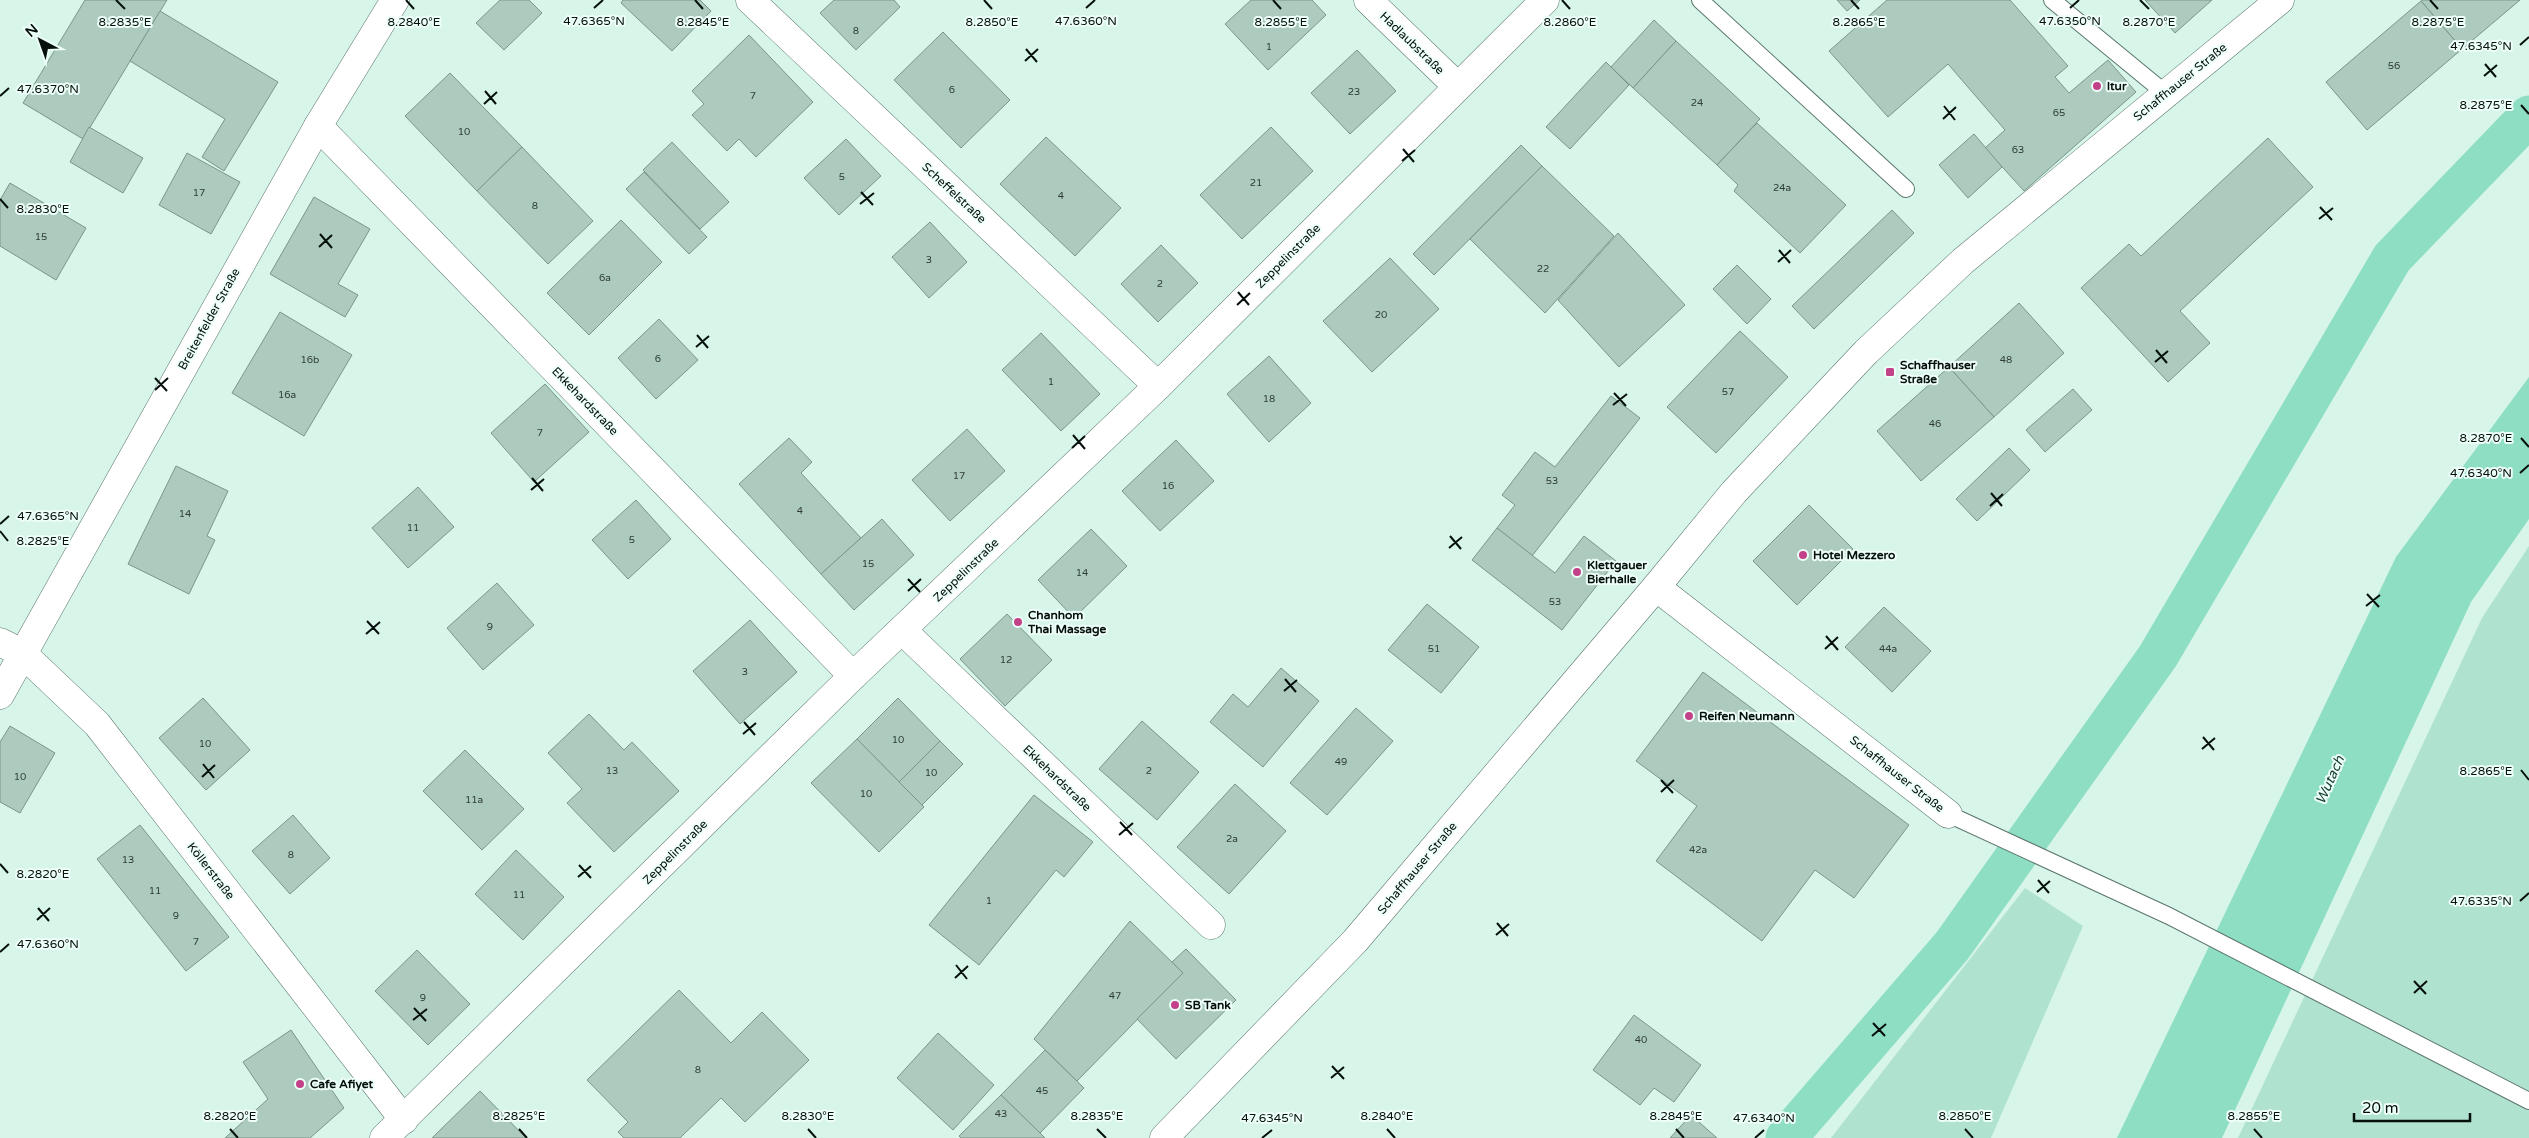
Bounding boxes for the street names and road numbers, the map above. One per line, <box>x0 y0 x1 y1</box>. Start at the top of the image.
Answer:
street label: Hadlaubstraße <box>1377 9 1447 77</box>
street label: Schaffhauser Straße <box>2131 40 2230 124</box>
street label: Scheffelstraße <box>919 160 989 226</box>
street label: Zeppelinstraße <box>1253 221 1323 291</box>
street label: Breitenfelder Straße <box>175 266 243 372</box>
street label: Ekkehardstraße <box>549 364 621 438</box>
street label: Zeppelinstraße <box>930 535 1002 605</box>
street label: Schaffhauser Straße <box>1847 733 1947 815</box>
street label: Ekkehardstraße <box>1020 742 1094 814</box>
street label: Zeppelinstraße <box>640 817 710 887</box>
street label: Schaffhauser Straße <box>1374 819 1460 917</box>
street label: Köllerstraße <box>184 840 238 902</box>

